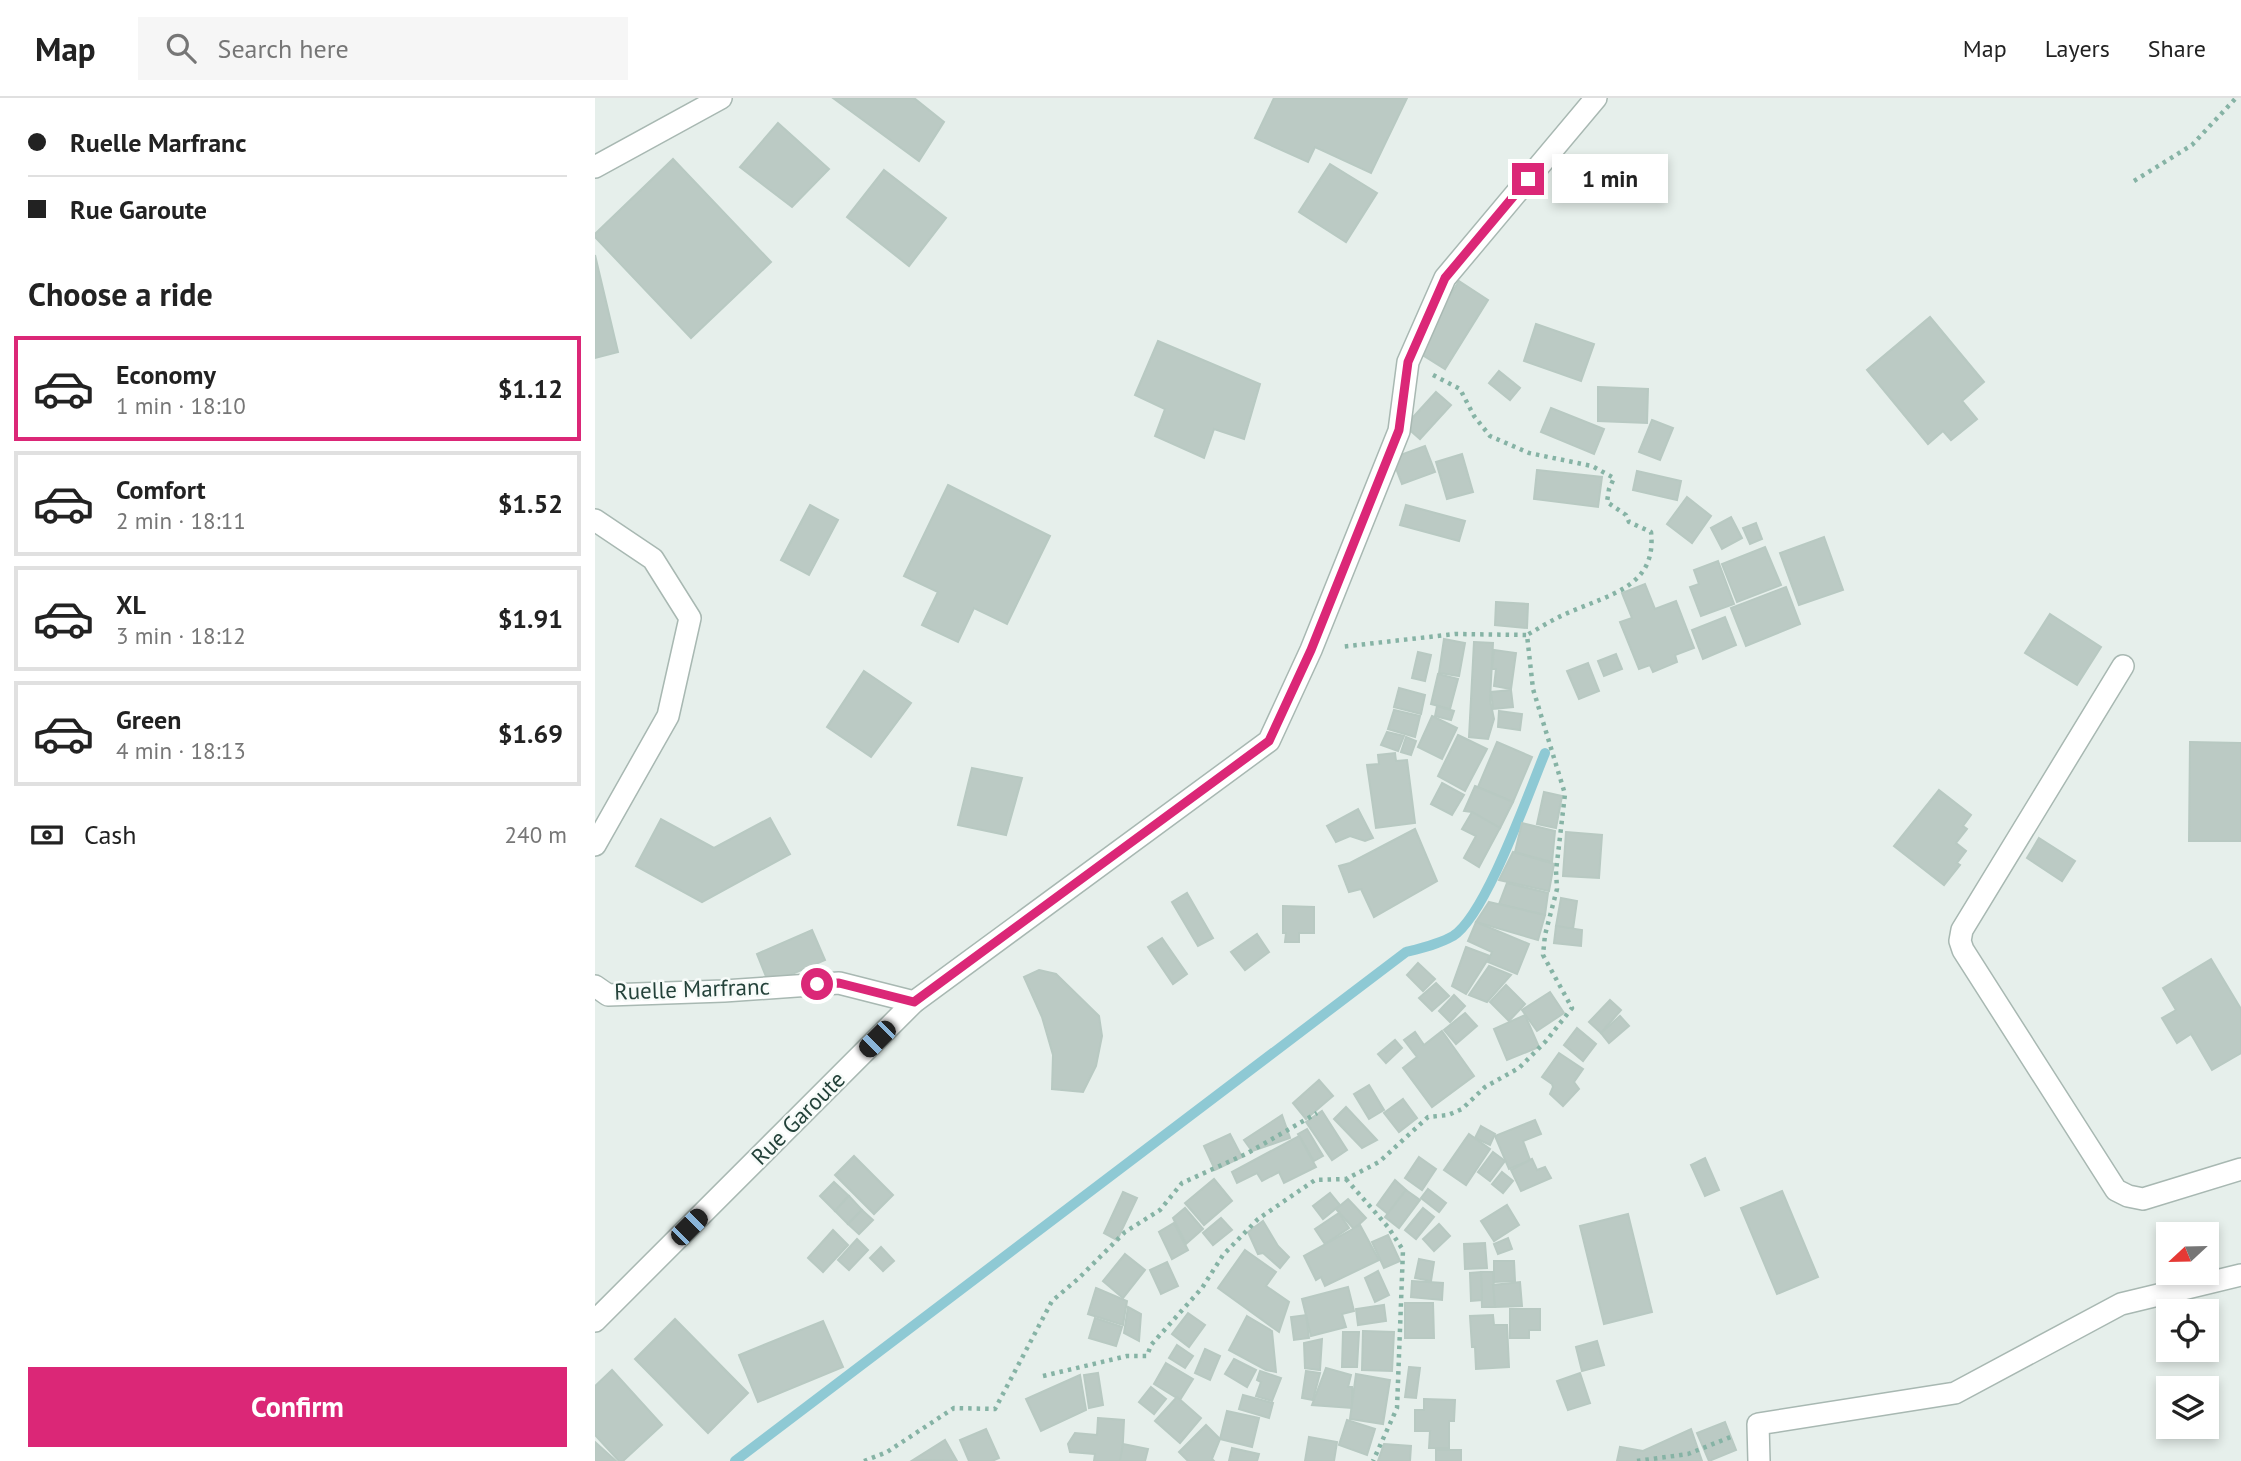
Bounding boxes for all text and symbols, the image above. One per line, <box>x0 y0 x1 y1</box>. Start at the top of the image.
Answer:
search box <box>138 17 628 80</box>
text: Map <box>35 27 96 70</box>
icon: search <box>162 29 200 67</box>
text: Search here <box>218 32 349 65</box>
text: Map <box>1963 33 2007 64</box>
text: Layers <box>2045 33 2110 64</box>
text: Share <box>2148 33 2206 64</box>
text: Ruelle Marfranc <box>70 126 247 159</box>
callout: 1 min <box>1553 154 1668 204</box>
route end <box>1512 163 1544 195</box>
text: 1 min <box>1582 164 1638 193</box>
text: Rue Garoute <box>70 193 207 226</box>
text: Choose a ride <box>28 273 213 315</box>
icon: car <box>32 357 95 420</box>
text: Economy <box>116 358 216 391</box>
text: $1.12 <box>498 372 563 405</box>
text: 1 min · 18:10 <box>116 391 246 420</box>
icon: car <box>32 472 95 535</box>
text: Comfort <box>116 473 206 506</box>
text: $1.52 <box>498 487 563 520</box>
text: 2 min · 18:11 <box>116 506 246 535</box>
icon: car <box>32 587 95 650</box>
text: XL <box>116 588 146 621</box>
text: $1.91 <box>498 602 563 635</box>
text: 3 min · 18:12 <box>116 621 246 650</box>
icon: car <box>32 702 95 765</box>
text: Green <box>116 703 181 736</box>
text: $1.69 <box>498 717 563 750</box>
text: 4 min · 18:13 <box>116 736 246 765</box>
icon: cash <box>28 816 66 854</box>
text: Cash <box>84 818 136 851</box>
text: 240 m <box>505 820 567 849</box>
route start <box>801 968 833 1000</box>
street label: Ruelle Marfranc <box>614 971 770 1006</box>
car <box>855 1017 900 1061</box>
street label: Rue Garoute <box>745 1065 851 1171</box>
car <box>667 1205 712 1249</box>
north arrow <box>2156 1222 2219 1284</box>
map controls <box>2156 1222 2219 1439</box>
button: locate <box>2156 1299 2219 1362</box>
button: Confirm <box>28 1367 567 1447</box>
button: layers <box>2156 1376 2219 1439</box>

